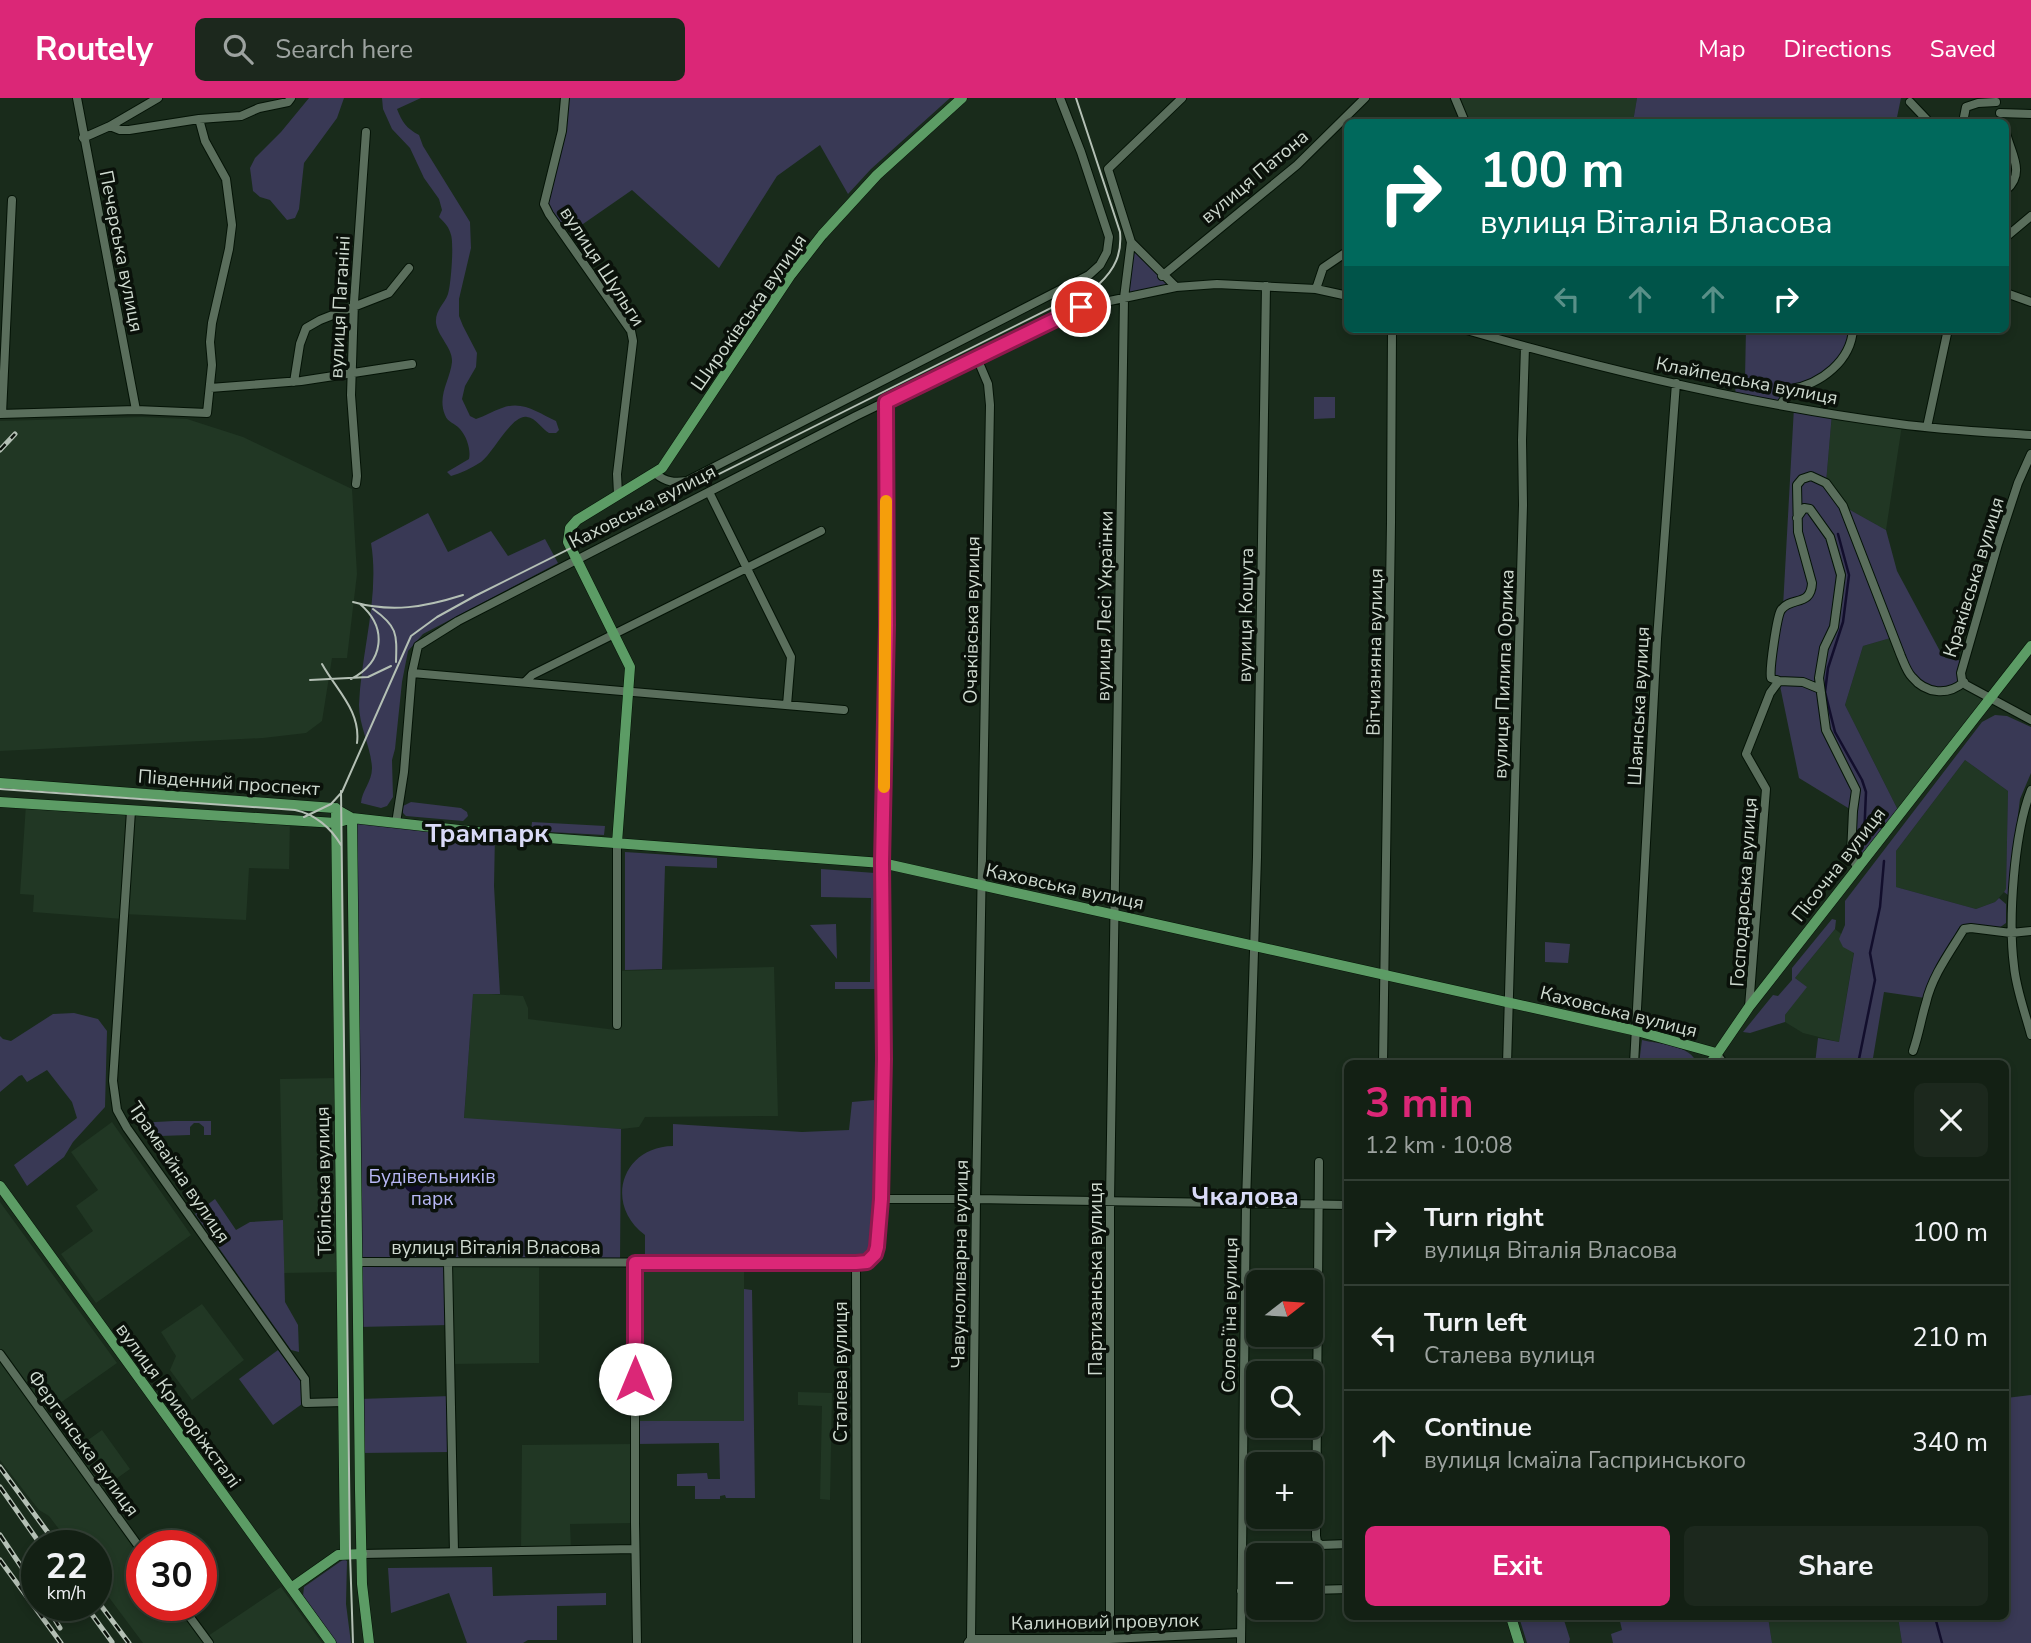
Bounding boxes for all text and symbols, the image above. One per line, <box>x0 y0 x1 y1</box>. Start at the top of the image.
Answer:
search box <box>195 18 685 81</box>
text: Routely <box>35 27 153 72</box>
icon: search <box>219 30 257 68</box>
text: Search here <box>275 32 413 67</box>
text: Map <box>1698 33 1745 65</box>
text: Directions <box>1783 33 1892 65</box>
text: Saved <box>1930 33 1996 65</box>
street label: вулиця Патона <box>1195 124 1314 230</box>
text: 100 m <box>1480 137 1624 204</box>
icon: right <box>1365 147 1456 238</box>
street label: Печерська вулиця <box>93 168 149 334</box>
text: вулиця Віталія Власова <box>1480 201 1833 244</box>
street label: вулиця Шульги <box>554 202 651 332</box>
street label: Широківська вулиця <box>685 229 813 396</box>
street label: вулиця Паганіні <box>323 235 357 379</box>
pin <box>1051 277 1111 337</box>
icon: left <box>1548 280 1586 318</box>
icon: ahead <box>1621 280 1659 318</box>
icon: ahead <box>1694 280 1732 318</box>
icon: right <box>1767 280 1805 318</box>
icon: arrive <box>1062 288 1100 326</box>
street label: Клайпедська вулиця <box>1654 351 1840 411</box>
street label: Каховська вулиця <box>565 459 720 555</box>
street label: Краківська вулиця <box>1937 494 2011 661</box>
street label: вулиця Лесі Українки <box>1090 510 1120 702</box>
street label: Очаківська вулиця <box>958 536 986 704</box>
street label: вулиця Кошута <box>1232 547 1260 683</box>
street label: Вітчизняна вулиця <box>1361 568 1389 736</box>
street label: вулиця Пилипа Орлика <box>1487 569 1521 779</box>
street label: Шаянська вулиця <box>1622 626 1656 786</box>
street label: Південний проспект <box>137 764 321 802</box>
street label: Господарська вулиця <box>1724 796 1764 988</box>
street label: Пісочна вулиця <box>1786 802 1892 927</box>
district label: Трампарк <box>425 816 549 851</box>
street label: Каховська вулиця <box>983 857 1146 916</box>
street label: Каховська вулиця <box>1537 980 1700 1044</box>
text: 3 min <box>1365 1075 1474 1132</box>
button: close <box>1914 1083 1988 1157</box>
street label: Трамвайна вулиця <box>122 1097 236 1248</box>
street label: Тбіліська вулиця <box>310 1106 338 1256</box>
text: 1.2 km · 10:08 <box>1365 1130 1512 1161</box>
street label: Чавуноливарна вулиця <box>945 1159 975 1369</box>
park label: Будівельників парк <box>368 1164 496 1212</box>
district label: Чкалова <box>1191 1179 1299 1214</box>
street label: Партизанська вулиця <box>1083 1182 1109 1376</box>
text: Turn right <box>1424 1200 1543 1235</box>
icon: right <box>1365 1214 1403 1252</box>
text: 100 m <box>1912 1215 1988 1250</box>
street label: вулиця Віталія Власова <box>391 1235 601 1261</box>
text: вулиця Віталія Власова <box>1424 1235 1677 1266</box>
street label: Соловʼїна вулиця <box>1216 1237 1244 1393</box>
north arrow <box>1246 1270 1323 1348</box>
map controls <box>1246 1270 1323 1620</box>
street label: Сталева вулиця <box>828 1301 854 1443</box>
text: Turn left <box>1424 1305 1527 1340</box>
street label: вулиця Криворіжсталі <box>110 1318 247 1493</box>
icon: left <box>1365 1319 1403 1357</box>
text: 210 m <box>1912 1320 1988 1355</box>
text: Сталева вулиця <box>1424 1340 1595 1371</box>
position arrow <box>598 1342 672 1416</box>
button: search <box>1246 1361 1323 1438</box>
street label: Ферганська вулиця <box>21 1365 145 1522</box>
text: Continue <box>1424 1410 1532 1445</box>
icon: ahead <box>1365 1424 1403 1462</box>
text: 340 m <box>1912 1425 1988 1460</box>
text: вулиця Ісмаїла Гаспринського <box>1424 1445 1746 1476</box>
button: + <box>1246 1452 1323 1529</box>
button: Exit <box>1365 1526 1670 1606</box>
button: Share <box>1684 1526 1988 1606</box>
speed limit sign: 30 <box>126 1530 217 1621</box>
text: 22 <box>45 1543 88 1590</box>
button: − <box>1246 1543 1323 1620</box>
text: km/h <box>47 1581 86 1605</box>
street label: Калиновий провулок <box>1011 1607 1199 1637</box>

